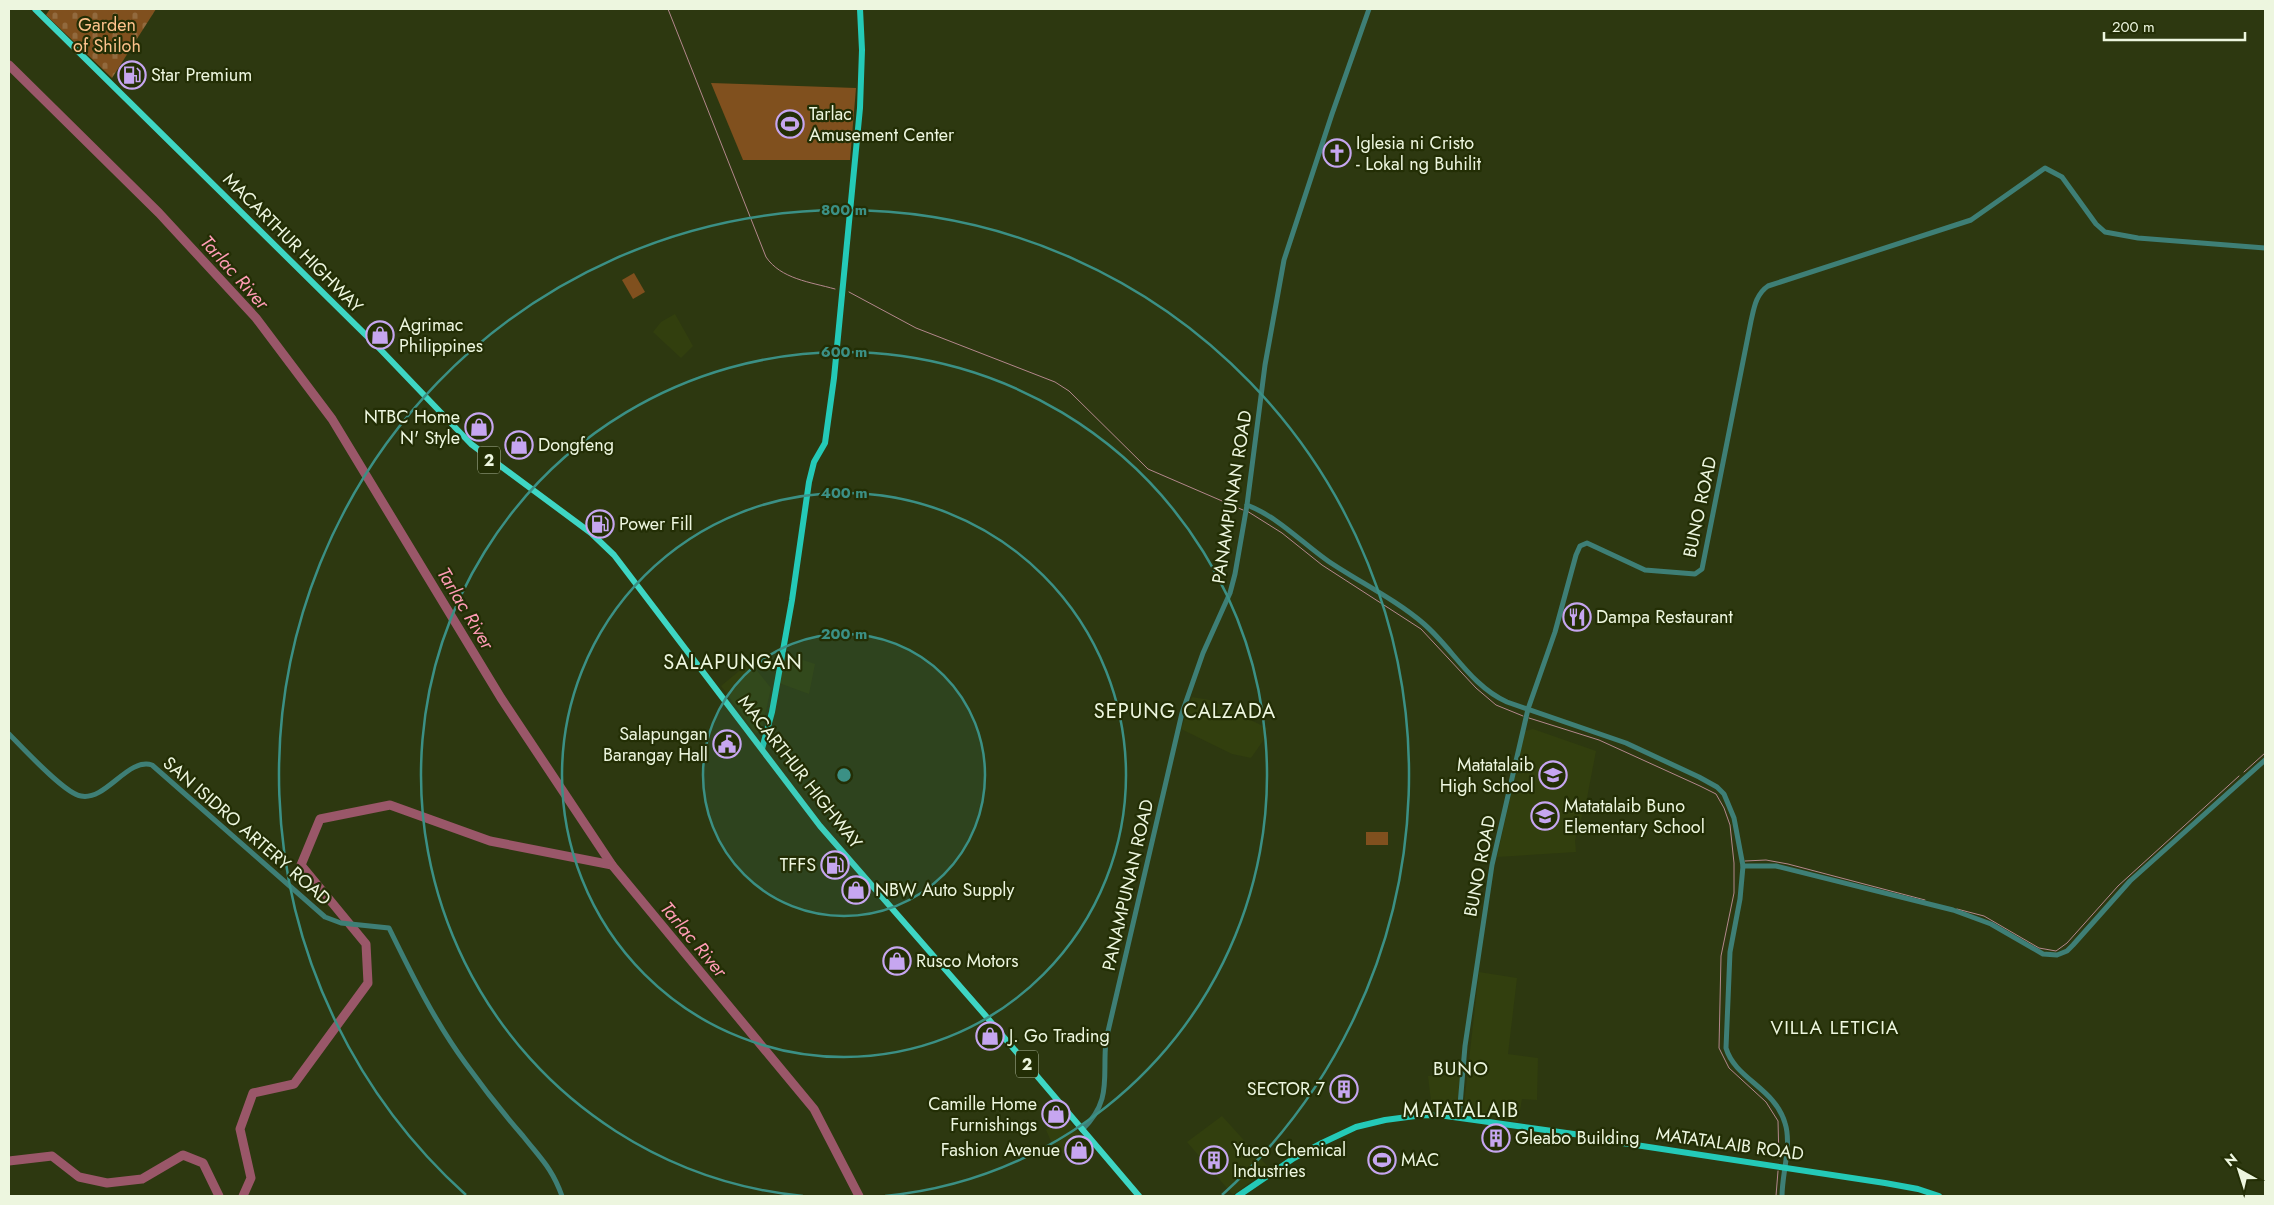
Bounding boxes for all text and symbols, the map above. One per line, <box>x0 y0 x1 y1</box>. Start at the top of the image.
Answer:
scale bar <box>2104 10 2245 42</box>
park label: Garden of Shiloh <box>73 12 141 59</box>
text: 200 m <box>2112 16 2155 38</box>
fuel station icon: Star Premium <box>117 60 147 90</box>
place label: Star Premium <box>151 62 252 88</box>
place label: Tarlac Amusement Center <box>809 101 955 148</box>
sports icon: Tarlac Amusement Center <box>775 109 805 139</box>
place label: Iglesia ni Cristo - Lokal ng Buhilit <box>1356 130 1482 177</box>
church icon: Iglesia ni Cristo - Lokal ng Buhilit <box>1322 138 1352 168</box>
street label: MACARTHUR HIGHWAY <box>217 167 370 320</box>
text: 800 m <box>821 199 867 221</box>
water label: Tarlac River <box>194 229 276 317</box>
place label: Agrimac Philippines <box>399 312 483 359</box>
shop icon: Agrimac Philippines <box>365 320 395 350</box>
text: 600 m <box>821 341 867 363</box>
place label: NTBC Home N' Style <box>364 404 460 451</box>
street label: PANAMPUNAN ROAD <box>1205 408 1259 586</box>
shop icon: NTBC Home N' Style <box>464 412 494 442</box>
shop icon: Dongfeng <box>504 430 534 460</box>
place label: Dongfeng <box>538 432 614 458</box>
road number: 2 <box>478 446 500 474</box>
street label: BUNO ROAD <box>1677 454 1723 560</box>
text: 400 m <box>820 482 868 504</box>
fuel station icon: Power Fill <box>585 509 615 539</box>
place label: Power Fill <box>619 511 693 537</box>
water label: Tarlac River <box>430 562 502 656</box>
restaurant icon: Dampa Restaurant <box>1562 602 1592 632</box>
place label: Dampa Restaurant <box>1596 604 1734 630</box>
text: 200 m <box>821 623 867 645</box>
district label: SALAPUNGAN <box>663 648 803 677</box>
street label: MACARTHUR HIGHWAY <box>732 690 869 855</box>
district label: SEPUNG CALZADA <box>1094 697 1276 726</box>
place label: Salapungan Barangay Hall <box>603 721 708 768</box>
public building icon: Salapungan Barangay Hall <box>712 729 742 759</box>
street label: SAN ISIDRO ARTERY ROAD <box>157 751 337 911</box>
place label: Matatalaib High School <box>1440 752 1534 799</box>
school or university icon: Matatalaib High School <box>1538 760 1568 790</box>
centre of rings <box>835 766 853 784</box>
place label: Matatalaib Buno Elementary School <box>1564 793 1705 840</box>
street label: PANAMPUNAN ROAD <box>1096 797 1160 973</box>
school or university icon: Matatalaib Buno Elementary School <box>1530 801 1560 831</box>
street label: BUNO ROAD <box>1457 813 1503 919</box>
fuel station icon: TFFS <box>820 850 850 880</box>
place label: TFFS <box>780 852 816 878</box>
shop icon: NBW Auto Supply <box>841 875 871 905</box>
place label: NBW Auto Supply <box>875 877 1014 903</box>
water label: Tarlac River <box>654 896 734 984</box>
shop icon: Rusco Motors <box>882 946 912 976</box>
place label: Rusco Motors <box>916 948 1019 974</box>
district label: VILLA LETICIA <box>1771 1014 1899 1041</box>
shop icon: J. Go Trading <box>975 1021 1005 1051</box>
place label: J. Go Trading <box>1007 1023 1110 1049</box>
road number: 2 <box>1016 1050 1038 1078</box>
district label: BUNO <box>1433 1055 1489 1082</box>
building icon: SECTOR 7 <box>1329 1074 1359 1104</box>
place label: SECTOR 7 <box>1247 1076 1326 1102</box>
place label: Camille Home Furnishings <box>928 1091 1037 1138</box>
district label: MATATALAIB <box>1403 1096 1519 1125</box>
shop icon: Camille Home Furnishings <box>1041 1099 1071 1129</box>
street label: MATATALAIB ROAD <box>1654 1121 1806 1167</box>
building icon: Gleabo Building <box>1481 1123 1511 1153</box>
place label: Gleabo Building <box>1515 1125 1639 1151</box>
shop icon: Fashion Avenue <box>1064 1135 1094 1165</box>
place label: Fashion Avenue <box>941 1137 1060 1163</box>
place label: Yuco Chemical Industries <box>1233 1137 1346 1184</box>
building icon: Yuco Chemical Industries <box>1199 1145 1229 1175</box>
sports icon: MAC <box>1367 1145 1397 1175</box>
north arrow <box>2214 1145 2264 1195</box>
place label: MAC <box>1401 1147 1439 1173</box>
text: N <box>2220 1149 2241 1171</box>

